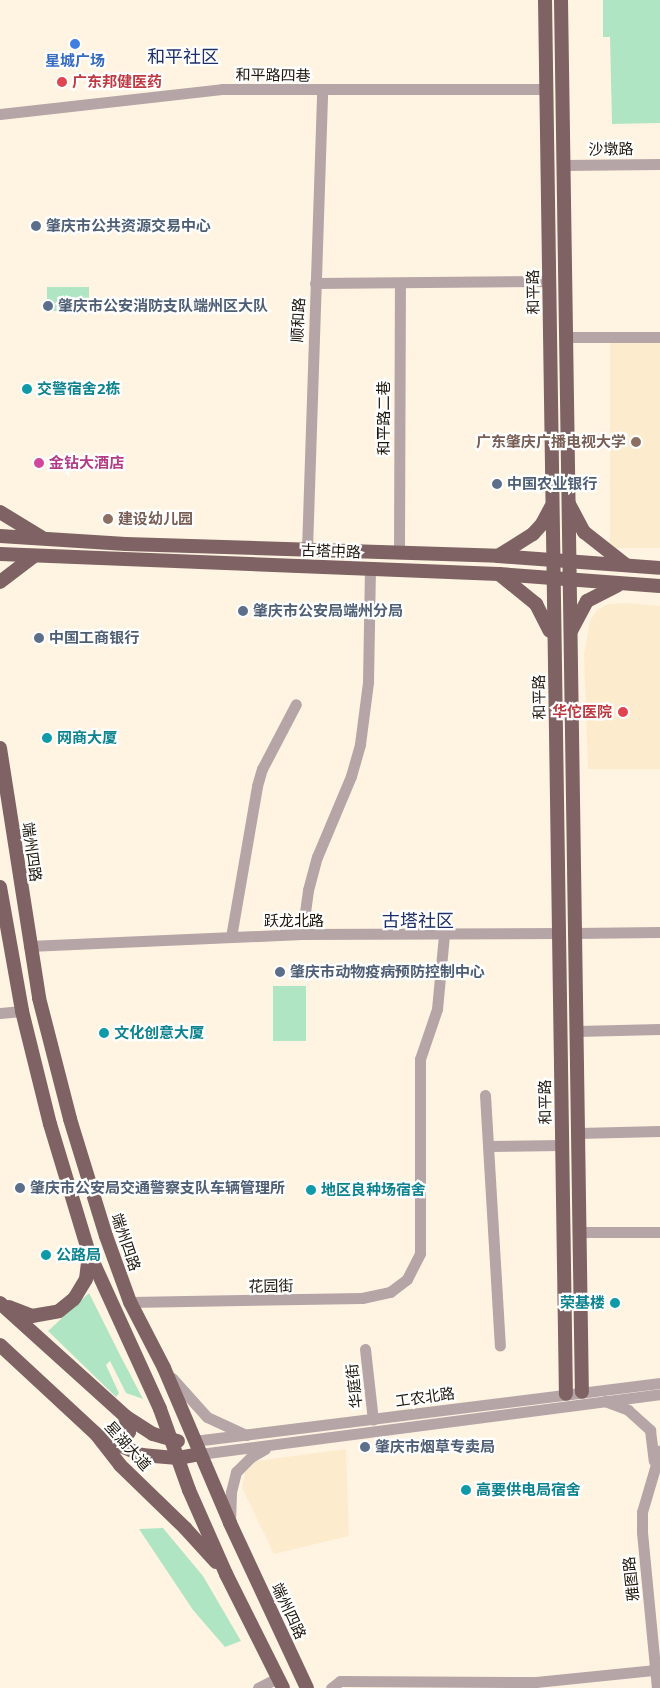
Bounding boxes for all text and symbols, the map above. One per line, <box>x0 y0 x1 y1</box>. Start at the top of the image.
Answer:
marker: 星城广场 <box>69 38 81 50</box>
district label: 和平社区 <box>147 45 219 67</box>
place label: 星城广场 <box>45 52 105 70</box>
street label: 和平路四巷 <box>235 65 311 85</box>
place label: 广东邦健医药 <box>72 73 162 91</box>
marker: 广东邦健医药 <box>56 76 68 88</box>
street label: 沙墩路 <box>588 140 634 158</box>
place label: 肇庆市公共资源交易中心 <box>46 217 211 235</box>
marker: 肇庆市公共资源交易中心 <box>30 220 42 232</box>
street label: 和平路 <box>524 269 542 315</box>
place label: 肇庆市公安消防支队端州区大队 <box>58 297 268 315</box>
street label: 顺和路 <box>288 297 308 343</box>
marker: 肇庆市公安消防支队端州区大队 <box>42 300 54 312</box>
place label: 交警宿舍2栋 <box>37 380 121 398</box>
street label: 和平路二巷 <box>375 381 393 455</box>
marker: 交警宿舍2栋 <box>21 383 33 395</box>
place label: 广东肇庆广播电视大学 <box>476 433 626 451</box>
marker: 广东肇庆广播电视大学 <box>630 436 642 448</box>
place label: 金钻大酒店 <box>49 454 124 472</box>
marker: 金钻大酒店 <box>33 457 45 469</box>
place label: 中国农业银行 <box>507 475 597 493</box>
marker: 中国农业银行 <box>491 478 503 490</box>
place label: 建设幼儿园 <box>118 510 193 528</box>
marker: 建设幼儿园 <box>102 513 114 525</box>
street label: 古塔中路 <box>301 541 361 561</box>
place label: 肇庆市公安局端州分局 <box>253 602 403 620</box>
marker: 肇庆市公安局端州分局 <box>237 605 249 617</box>
place label: 中国工商银行 <box>49 629 139 647</box>
marker: 中国工商银行 <box>33 632 45 644</box>
street label: 和平路 <box>530 674 548 720</box>
place label: 华佗医院 <box>552 703 612 721</box>
marker: 华佗医院 <box>616 705 630 719</box>
place label: 网商大厦 <box>57 729 117 747</box>
marker: 网商大厦 <box>41 732 53 744</box>
street label: 端州四路 <box>19 821 45 883</box>
district label: 古塔社区 <box>382 909 454 931</box>
street label: 跃龙北路 <box>264 912 324 930</box>
place label: 肇庆市动物疫病预防控制中心 <box>290 963 485 981</box>
marker: 肇庆市动物疫病预防控制中心 <box>274 966 286 978</box>
place label: 文化创意大厦 <box>114 1024 204 1042</box>
marker: 文化创意大厦 <box>98 1027 110 1039</box>
street label: 和平路 <box>536 1079 554 1125</box>
place label: 肇庆市公安局交通警察支队车辆管理所 <box>30 1179 285 1197</box>
place label: 地区良种场宿舍 <box>321 1181 426 1199</box>
marker: 肇庆市公安局交通警察支队车辆管理所 <box>14 1182 26 1194</box>
marker: 地区良种场宿舍 <box>305 1184 317 1196</box>
street label: 端州四路 <box>108 1211 144 1273</box>
place label: 公路局 <box>56 1246 101 1264</box>
marker: 公路局 <box>40 1249 52 1261</box>
street label: 花园街 <box>248 1277 294 1295</box>
place label: 荣基楼 <box>560 1294 605 1312</box>
marker: 荣基楼 <box>609 1297 621 1309</box>
street label: 华庭街 <box>343 1363 365 1409</box>
street label: 工农北路 <box>394 1384 456 1410</box>
street label: 星湖大道 <box>101 1418 155 1474</box>
place label: 肇庆市烟草专卖局 <box>375 1438 495 1456</box>
marker: 肇庆市烟草专卖局 <box>359 1441 371 1453</box>
place label: 高要供电局宿舍 <box>476 1481 581 1499</box>
marker: 高要供电局宿舍 <box>460 1484 472 1496</box>
street label: 雅图路 <box>620 1556 642 1602</box>
street label: 端州四路 <box>268 1580 310 1642</box>

